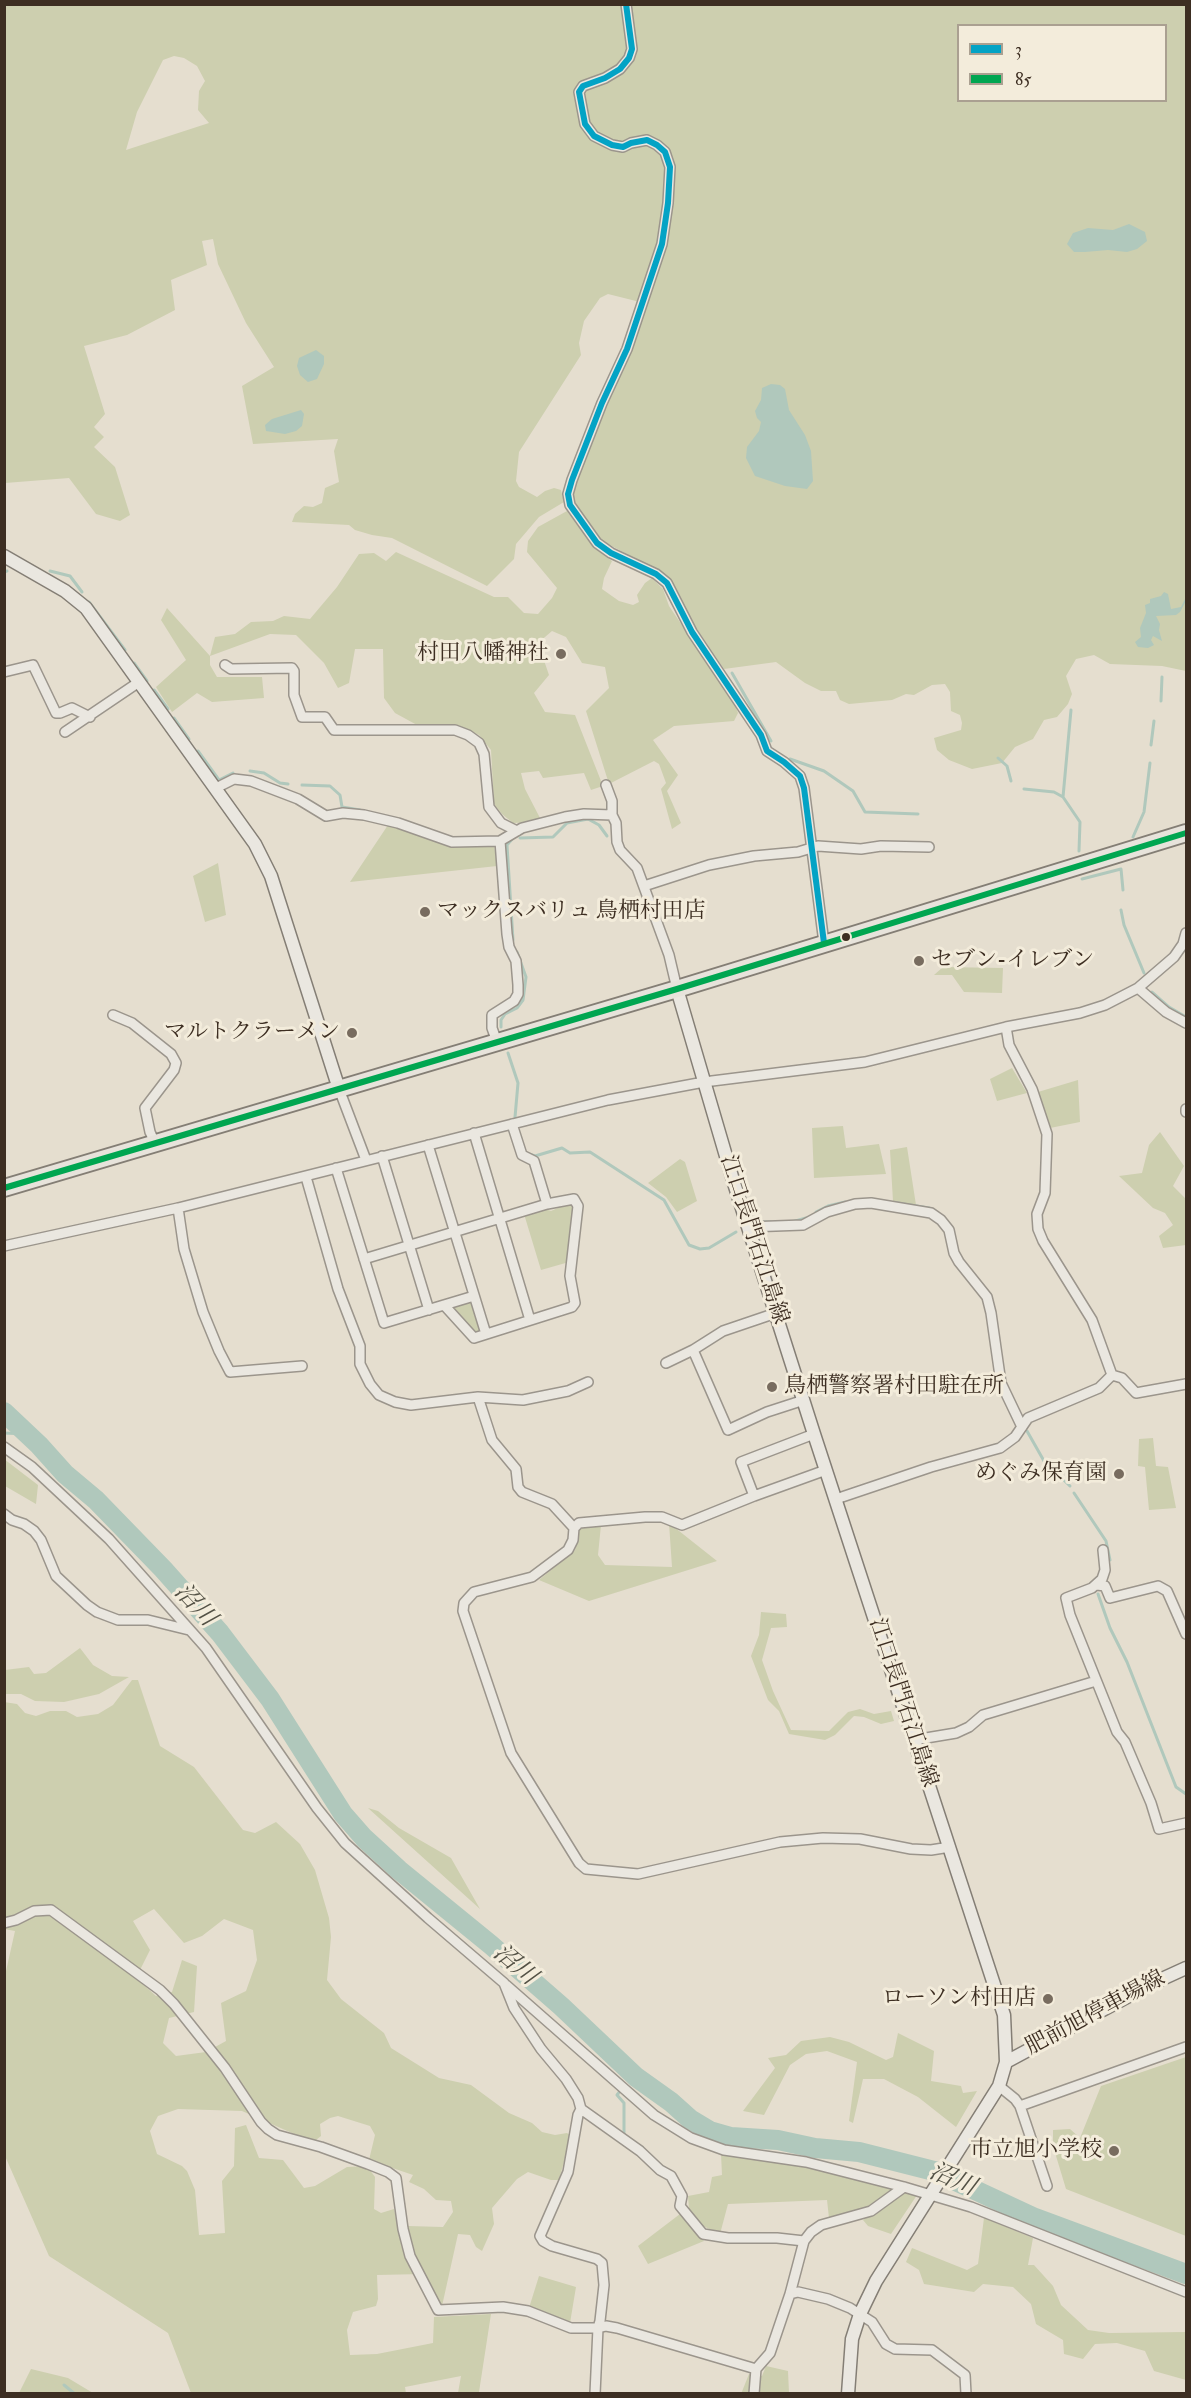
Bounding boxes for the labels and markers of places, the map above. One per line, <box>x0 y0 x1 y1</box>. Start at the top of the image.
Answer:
place label: 村田八幡神社 <box>417 641 549 667</box>
marker: 村田八幡神社 <box>554 647 568 661</box>
place label: マックスバリュ 鳥栖村田店 <box>437 899 706 925</box>
marker: マックスバリュ 鳥栖村田店 <box>418 905 432 919</box>
unlabelled marker <box>840 931 852 943</box>
place label: セブン-イレブン <box>931 948 1094 974</box>
marker: セブン-イレブン <box>912 954 926 968</box>
place label: マルトクラーメン <box>164 1020 340 1046</box>
marker: マルトクラーメン <box>345 1026 359 1040</box>
place label: 鳥栖警察署村田駐在所 <box>784 1374 1004 1400</box>
marker: 鳥栖警察署村田駐在所 <box>765 1380 779 1394</box>
place label: めぐみ保育園 <box>975 1461 1107 1487</box>
marker: めぐみ保育園 <box>1112 1467 1126 1481</box>
place label: ローソン村田店 <box>882 1986 1036 2012</box>
marker: ローソン村田店 <box>1041 1992 1055 2006</box>
place label: 市立旭小学校 <box>970 2138 1102 2164</box>
marker: 市立旭小学校 <box>1107 2144 1121 2158</box>

